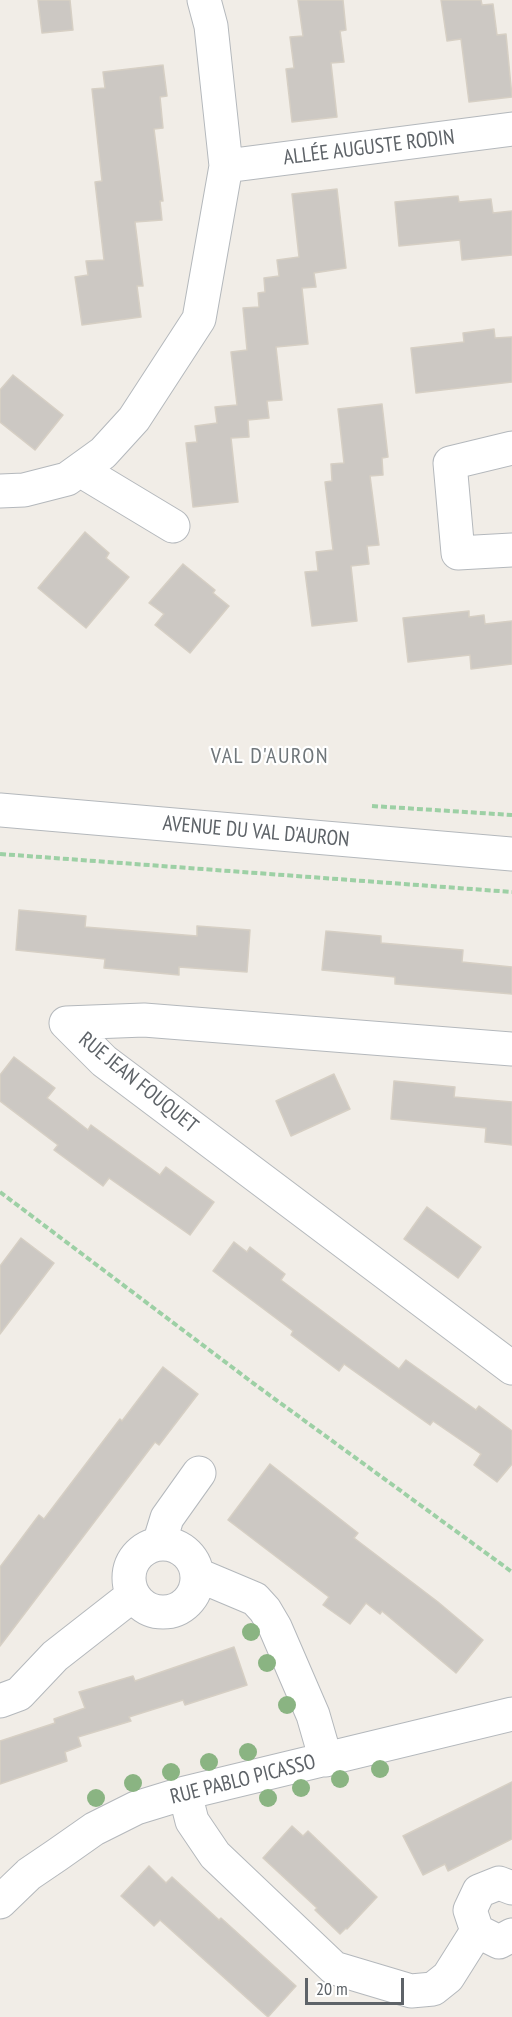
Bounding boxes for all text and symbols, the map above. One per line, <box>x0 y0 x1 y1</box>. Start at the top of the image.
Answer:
street label: ALLÉE AUGUSTE RODIN <box>282 125 456 171</box>
district label: VAL D'AURON <box>211 744 329 770</box>
street label: AVENUE DU VAL D'AURON <box>162 811 350 853</box>
street label: RUE JEAN FOUQUET <box>73 1027 203 1139</box>
street label: RUE PABLO PICASSO <box>168 1750 318 1810</box>
scale bar <box>308 1966 407 2004</box>
text: 20 m <box>316 1977 348 2000</box>

